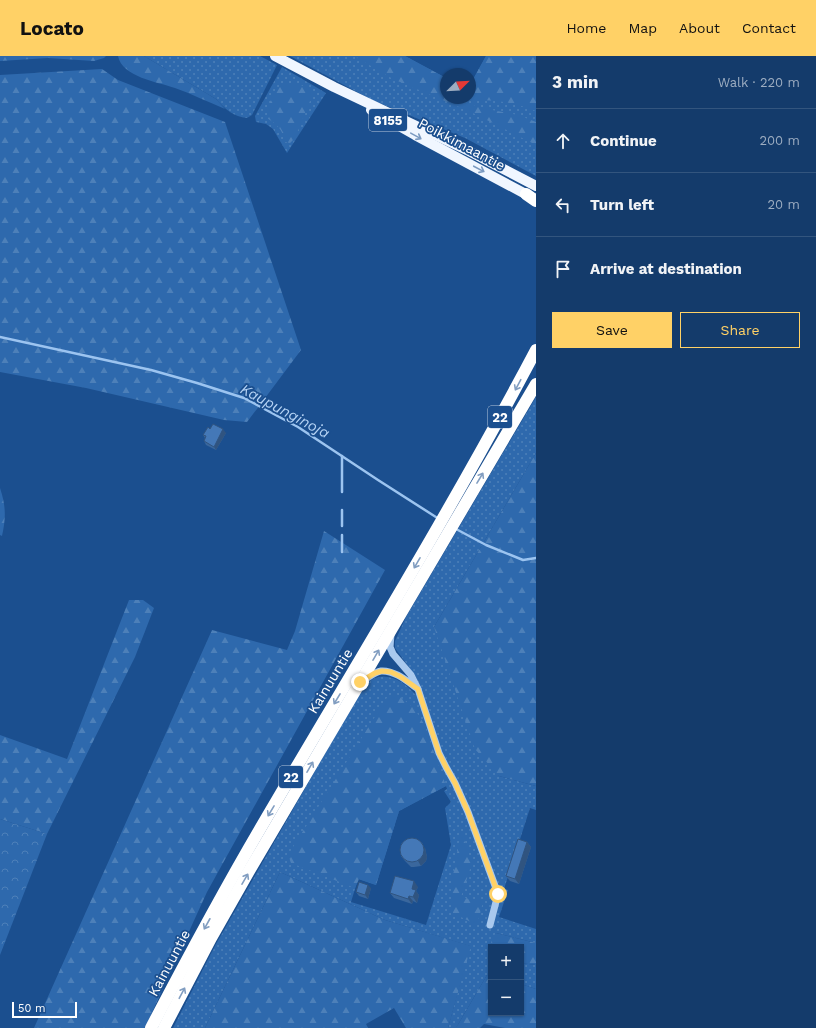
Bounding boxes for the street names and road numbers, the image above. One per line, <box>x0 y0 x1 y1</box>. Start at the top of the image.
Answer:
road number: 8155 <box>369 109 407 131</box>
street label: Poikkimaantie <box>416 115 508 173</box>
road number: 22 <box>488 406 512 428</box>
street label: Kainuuntie <box>304 646 356 716</box>
road number: 22 <box>279 766 303 788</box>
street label: Kainuuntie <box>145 927 193 999</box>

